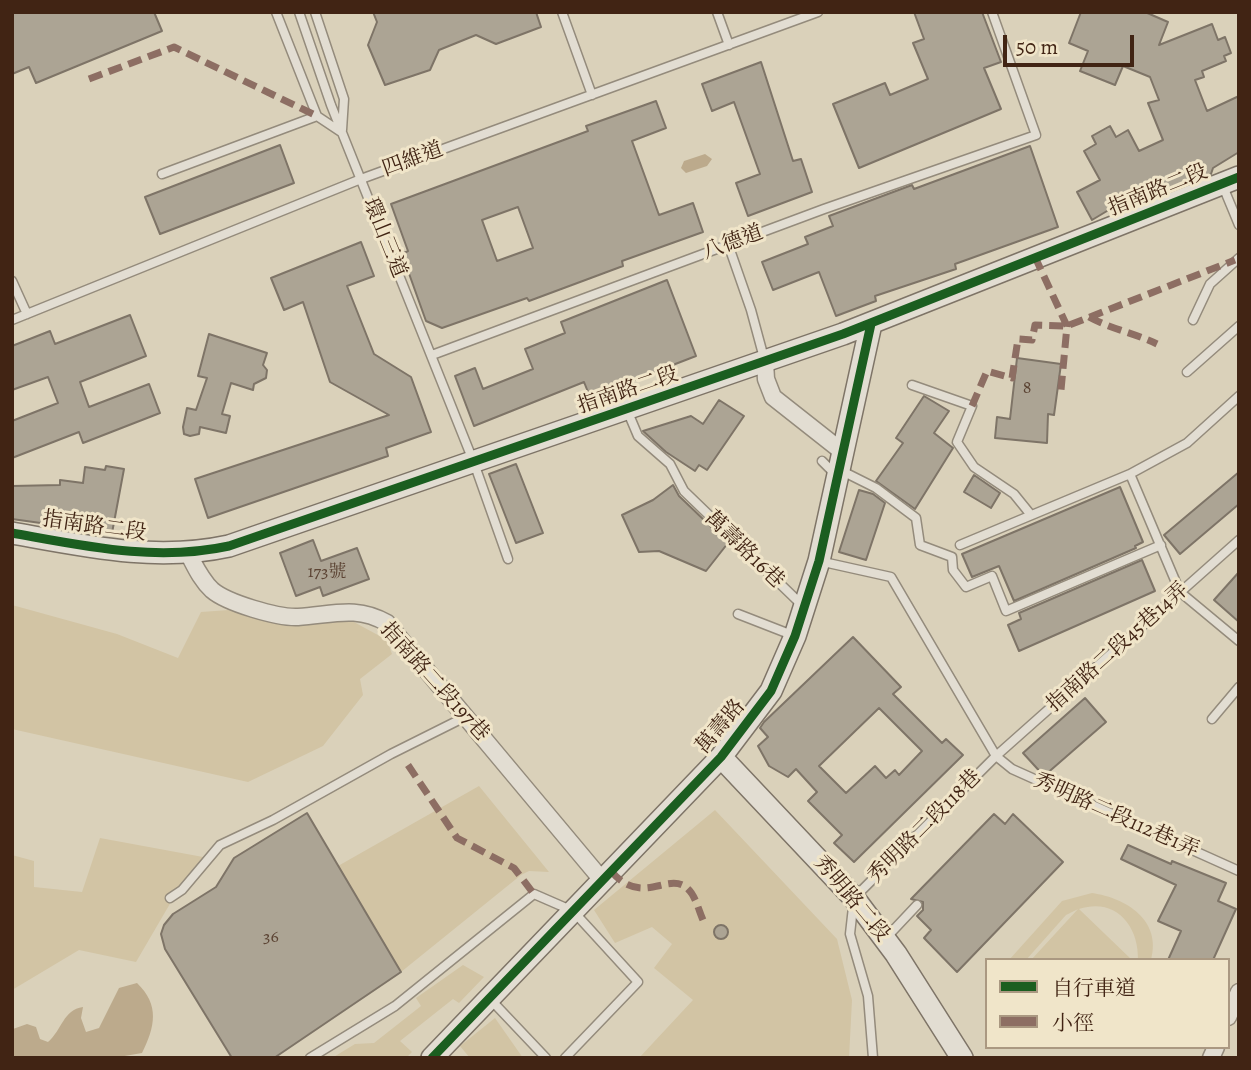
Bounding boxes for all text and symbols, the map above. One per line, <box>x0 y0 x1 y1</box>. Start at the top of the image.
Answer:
scale bar <box>1006 21 1137 65</box>
text: 50 m <box>1016 33 1058 61</box>
street label: 四維道 <box>379 137 447 183</box>
street label: 指南路二段 <box>1105 160 1211 222</box>
street label: 環山三道 <box>357 194 411 282</box>
street label: 八德道 <box>699 220 767 266</box>
street label: 指南路二段 <box>574 362 682 420</box>
house number: 8 <box>1023 378 1031 400</box>
street label: 萬壽路16巷 <box>699 506 789 594</box>
street label: 指南路二段 <box>40 507 148 547</box>
house number: 173號 <box>307 562 347 584</box>
street label: 指南路二段45巷14弄 <box>1042 578 1194 718</box>
street label: 指南路二段197巷 <box>374 617 494 747</box>
street label: 萬壽路 <box>691 695 751 759</box>
street label: 秀明路二段118巷 <box>863 765 987 889</box>
street label: 秀明路二段112巷1弄 <box>1029 768 1203 864</box>
street label: 秀明路二段 <box>808 851 894 947</box>
house number: 36 <box>263 927 279 949</box>
legend <box>985 958 1230 1049</box>
text: 自行車道 <box>1052 974 1136 1002</box>
text: 小徑 <box>1052 1009 1094 1037</box>

